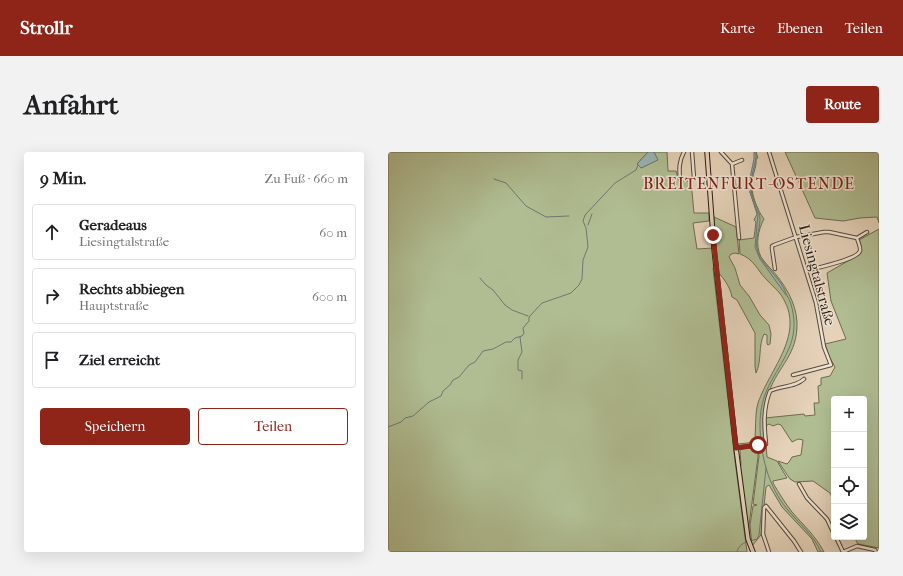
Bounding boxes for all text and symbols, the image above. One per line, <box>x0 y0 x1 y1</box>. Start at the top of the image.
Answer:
text: Strollr <box>20 17 73 39</box>
text: Karte <box>720 20 755 37</box>
text: Ebenen <box>777 20 823 37</box>
text: Teilen <box>845 20 883 37</box>
button: Route <box>806 86 879 123</box>
text: Anfahrt <box>24 88 118 121</box>
text: 9 Min. <box>40 168 86 188</box>
text: Zu Fuß · 660 m <box>265 171 348 186</box>
district label: BREITENFURT-OSTENDE <box>643 174 855 193</box>
text: Geradeaus <box>79 216 147 234</box>
icon: ahead <box>41 221 63 243</box>
street label: Liesingtalstraße <box>795 222 839 328</box>
text: 60 m <box>319 225 347 240</box>
route end <box>704 226 722 244</box>
text: Liesingtalstraße <box>79 234 169 249</box>
text: Rechts abbiegen <box>79 280 184 298</box>
icon: right <box>41 285 63 307</box>
text: 600 m <box>312 289 347 304</box>
text: Hauptstraße <box>79 298 149 313</box>
icon: arrive <box>41 349 63 371</box>
text: Ziel erreicht <box>79 351 160 369</box>
map controls <box>831 396 867 540</box>
button: + <box>831 396 867 432</box>
button: Speichern <box>40 408 190 445</box>
button: Teilen <box>198 408 348 445</box>
button: − <box>831 432 867 468</box>
route start <box>749 436 767 454</box>
button: locate <box>831 468 867 504</box>
button: layers <box>831 504 867 540</box>

